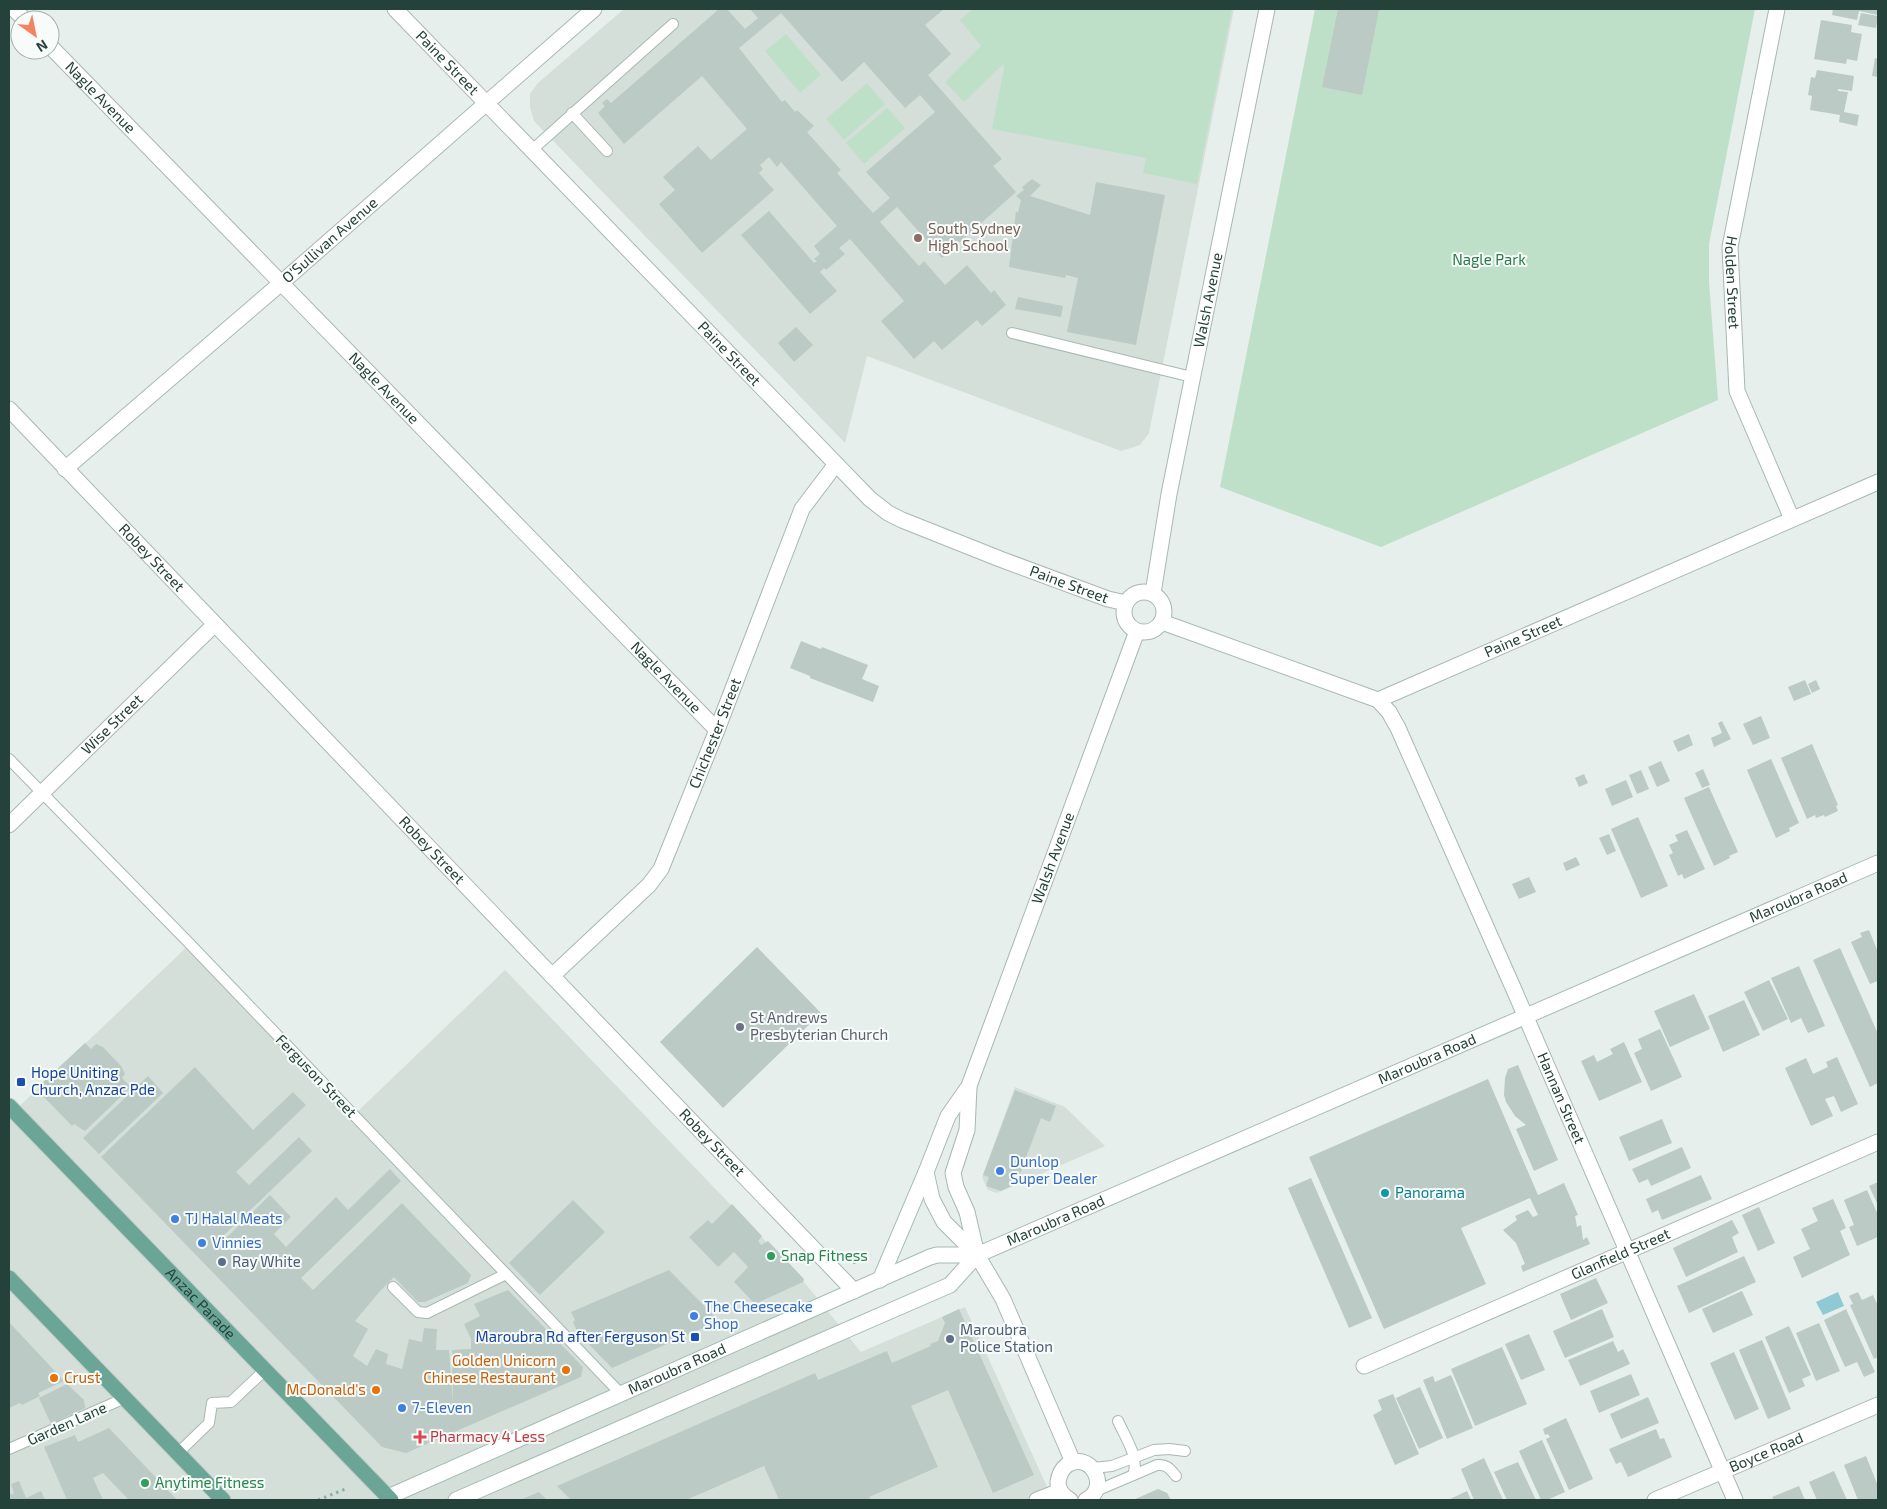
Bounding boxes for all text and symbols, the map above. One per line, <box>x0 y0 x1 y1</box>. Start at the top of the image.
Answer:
north arrow <box>10 10 60 60</box>
street label: Paine Street <box>413 26 483 98</box>
text: N <box>33 36 51 56</box>
street label: Nagle Avenue <box>62 57 140 136</box>
street label: O'Sullivan Avenue <box>278 193 381 286</box>
place label: South Sydney High School <box>928 219 1021 254</box>
marker: South Sydney High School <box>912 232 924 244</box>
street label: Holden Street <box>1722 234 1744 330</box>
park label: Nagle Park <box>1452 250 1526 268</box>
street label: Walsh Avenue <box>1189 251 1226 349</box>
street label: Paine Street <box>695 317 765 389</box>
street label: Nagle Avenue <box>346 348 423 427</box>
street label: Robey Street <box>116 519 189 595</box>
street label: Paine Street <box>1028 561 1112 607</box>
street label: Paine Street <box>1481 611 1564 661</box>
street label: Nagle Avenue <box>628 637 705 716</box>
street label: Chichester Street <box>684 675 744 791</box>
street label: Wise Street <box>77 690 146 758</box>
street label: Walsh Avenue <box>1027 809 1077 906</box>
street label: Robey Street <box>396 812 469 887</box>
street label: Maroubra Road <box>1746 867 1850 926</box>
place label: St Andrews Presbyterian Church <box>750 1008 888 1043</box>
marker: St Andrews Presbyterian Church <box>734 1021 746 1033</box>
street label: Maroubra Road <box>1375 1029 1479 1087</box>
street label: Ferguson Street <box>273 1030 361 1121</box>
street label: Hannan Street <box>1534 1049 1590 1146</box>
place label: Hope Uniting Church, Anzac Pde <box>31 1063 155 1098</box>
marker: Hope Uniting Church, Anzac Pde <box>15 1076 27 1088</box>
street label: Robey Street <box>676 1104 749 1180</box>
place label: Dunlop Super Dealer <box>1010 1152 1098 1187</box>
marker: Dunlop Super Dealer <box>994 1165 1006 1177</box>
place label: Panorama <box>1395 1183 1465 1201</box>
marker: Panorama <box>1379 1187 1391 1199</box>
street label: Maroubra Road <box>1004 1191 1107 1249</box>
place label: TJ Halal Meats <box>185 1209 283 1227</box>
marker: TJ Halal Meats <box>169 1213 181 1225</box>
street label: Glanfield Street <box>1568 1224 1673 1283</box>
place label: Vinnies <box>212 1233 262 1251</box>
marker: Vinnies <box>196 1237 208 1249</box>
place label: Snap Fitness <box>781 1246 868 1264</box>
marker: Snap Fitness <box>765 1250 777 1262</box>
place label: Ray White <box>232 1252 301 1270</box>
marker: Ray White <box>216 1256 228 1268</box>
street label: Anzac Parade <box>162 1263 240 1342</box>
place label: The Cheesecake Shop <box>704 1297 813 1332</box>
marker: The Cheesecake Shop <box>688 1310 700 1322</box>
place label: Maroubra Police Station <box>960 1320 1053 1355</box>
place label: Maroubra Rd after Ferguson St <box>476 1327 685 1345</box>
marker: Maroubra Rd after Ferguson St <box>689 1331 701 1343</box>
marker: Maroubra Police Station <box>944 1333 956 1345</box>
street label: Maroubra Road <box>625 1339 728 1398</box>
place label: Golden Unicorn Chinese Restaurant <box>423 1351 556 1386</box>
marker: Golden Unicorn Chinese Restaurant <box>560 1364 572 1376</box>
place label: Crust <box>64 1368 101 1386</box>
marker: Crust <box>48 1372 60 1384</box>
place label: McDonald's <box>286 1380 366 1398</box>
marker: McDonald's <box>370 1384 382 1396</box>
street label: Garden Lane <box>24 1398 109 1449</box>
place label: 7-Eleven <box>412 1398 472 1416</box>
marker: 7-Eleven <box>396 1402 408 1414</box>
place label: Pharmacy 4 Less <box>430 1427 545 1445</box>
street label: Boyce Road <box>1726 1428 1806 1475</box>
marker: Pharmacy 4 Less <box>414 1431 426 1443</box>
place label: Anytime Fitness <box>155 1473 265 1491</box>
marker: Anytime Fitness <box>139 1477 151 1489</box>

